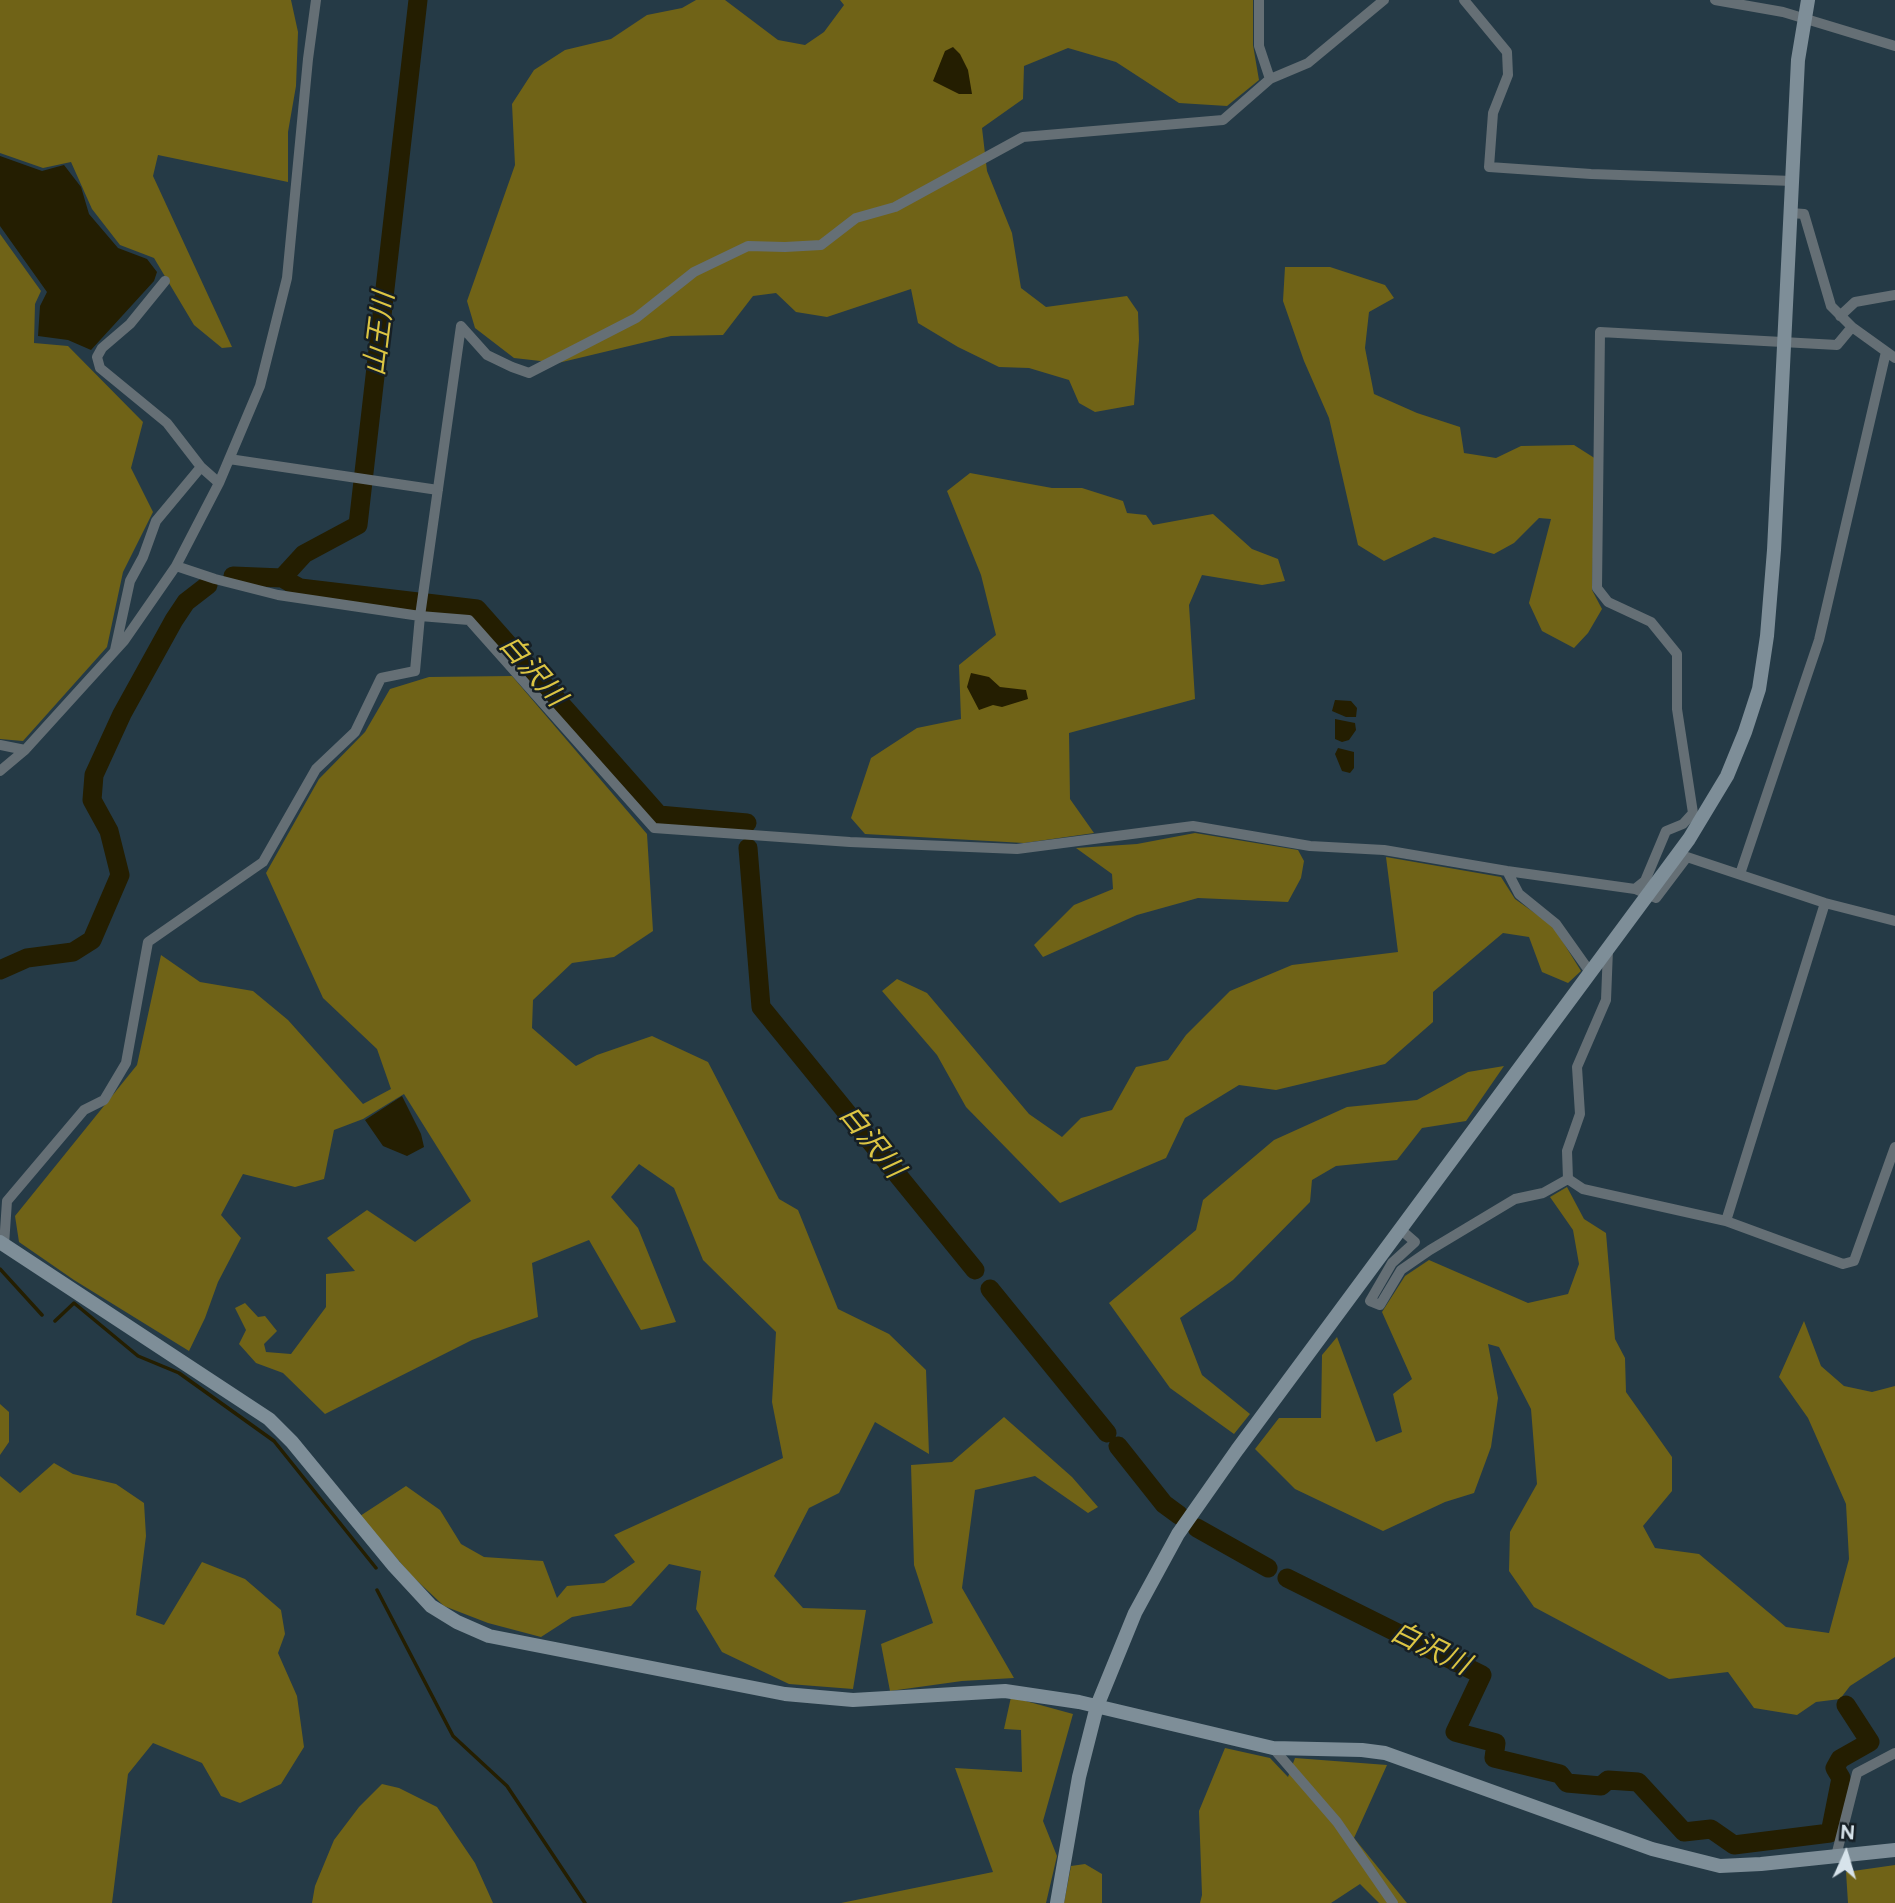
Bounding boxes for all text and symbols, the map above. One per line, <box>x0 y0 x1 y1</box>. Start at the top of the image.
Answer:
water label: 山王川 <box>358 290 402 378</box>
water label: 白沢川 <box>492 628 572 714</box>
water label: 白沢川 <box>832 1099 910 1185</box>
water label: 白沢川 <box>1385 1615 1475 1683</box>
north arrow <box>1811 1819 1881 1889</box>
text: N <box>1839 1821 1856 1845</box>

